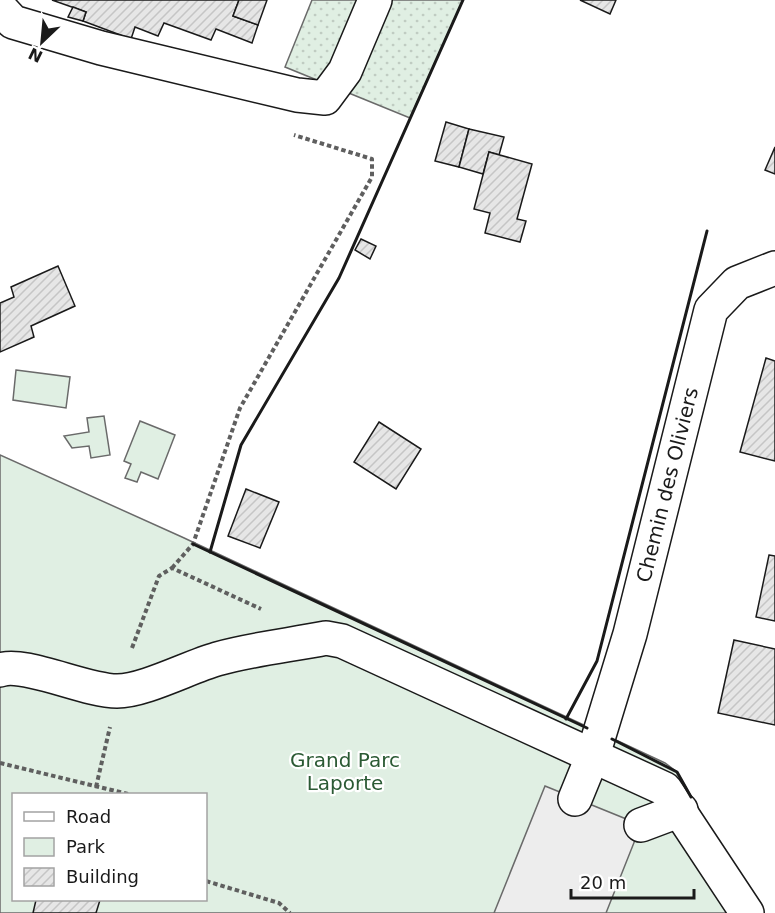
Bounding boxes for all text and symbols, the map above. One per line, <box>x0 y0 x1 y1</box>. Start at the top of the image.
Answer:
north arrow <box>12 12 72 72</box>
text: N <box>25 44 46 67</box>
street label: Chemin des Oliviers <box>631 385 703 585</box>
park label: Grand Parc Laporte <box>290 748 400 795</box>
legend <box>12 793 207 901</box>
text: Road <box>66 806 111 827</box>
text: Park <box>66 836 105 857</box>
scale bar <box>571 862 694 900</box>
text: Building <box>66 866 139 887</box>
text: 20 m <box>580 872 626 893</box>

